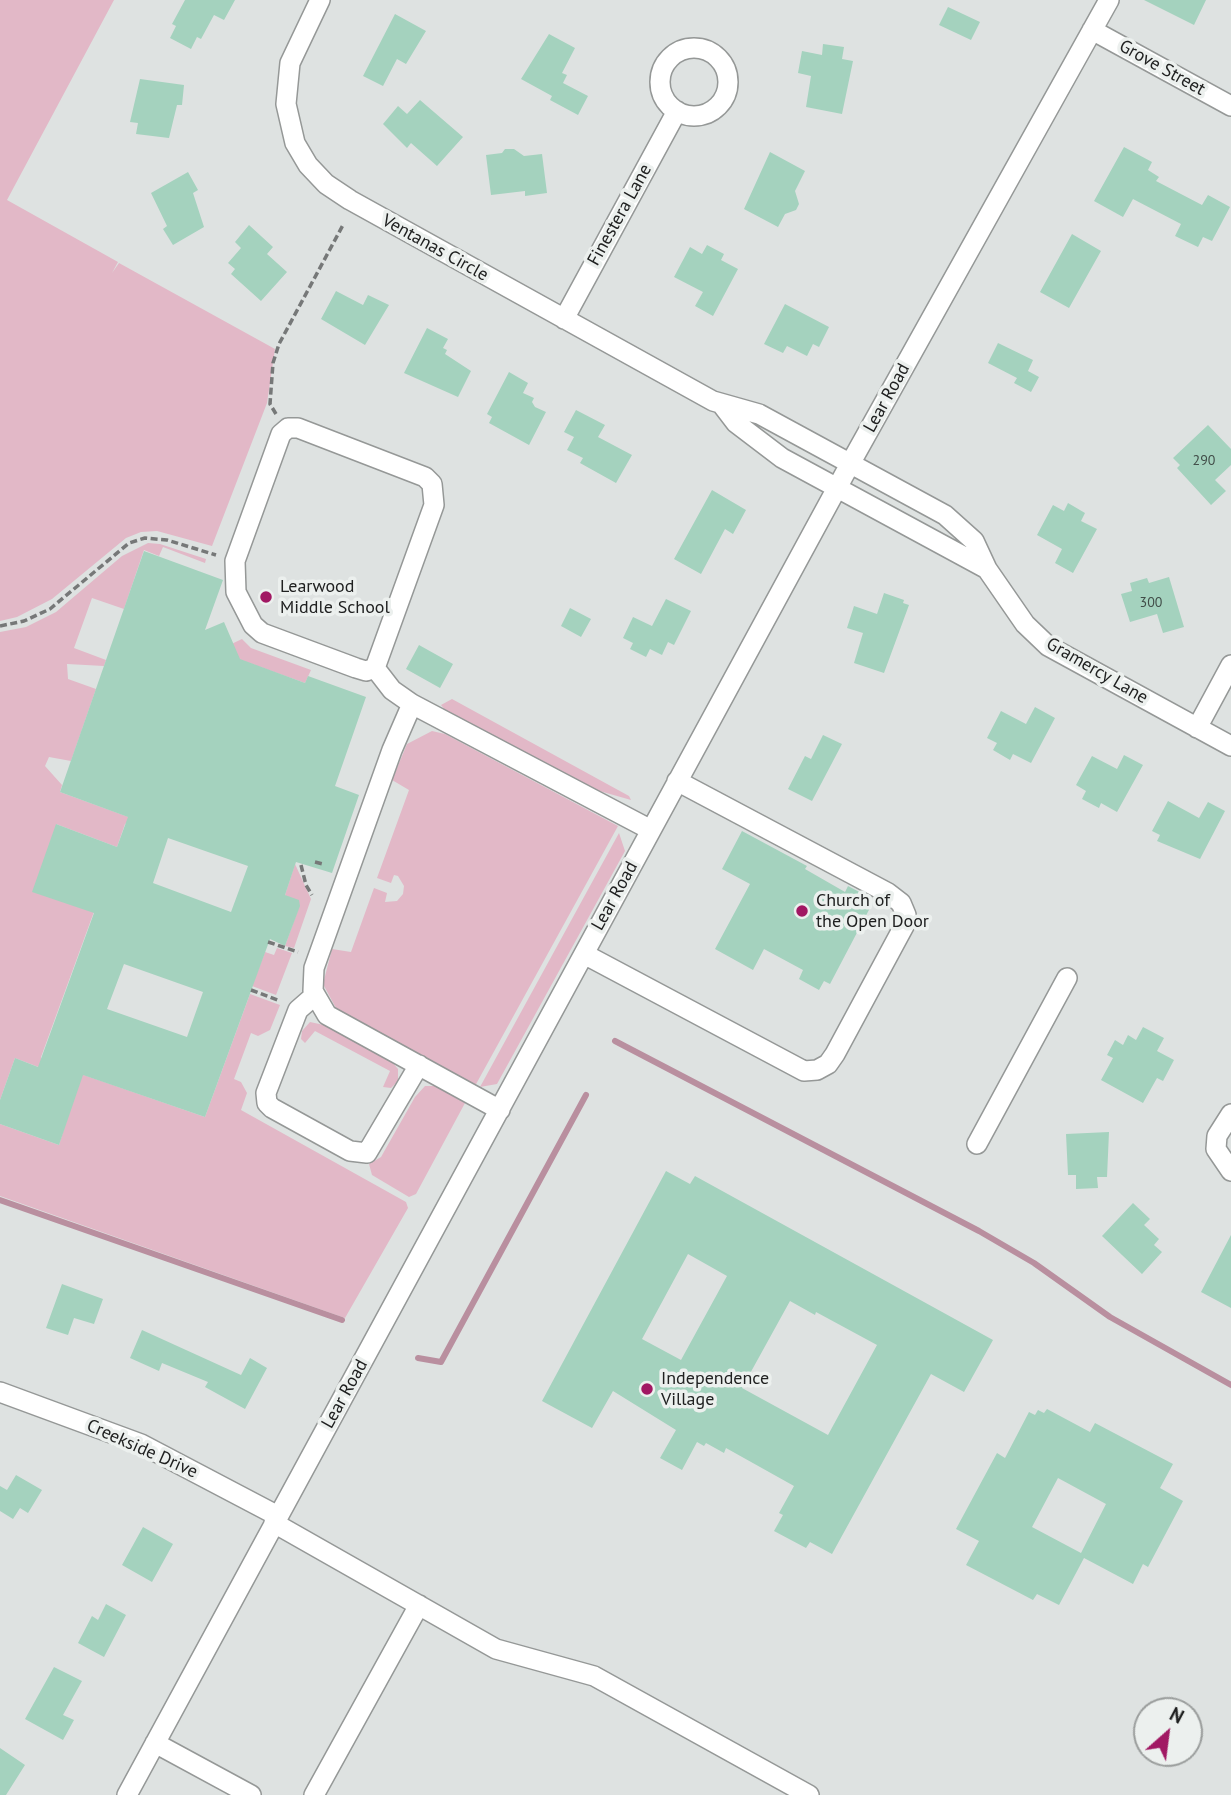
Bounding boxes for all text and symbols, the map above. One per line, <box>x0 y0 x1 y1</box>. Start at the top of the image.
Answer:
street label: Grove Street <box>1115 36 1209 100</box>
street label: Finestera Lane <box>583 161 657 269</box>
street label: Ventanas Circle <box>378 210 492 286</box>
street label: Lear Road <box>859 360 915 436</box>
house number: 290 <box>1193 453 1215 469</box>
place label: Learwood Middle School <box>280 576 390 618</box>
marker: Learwood Middle School <box>258 589 274 605</box>
house number: 300 <box>1140 595 1162 611</box>
street label: Gramercy Lane <box>1042 633 1152 709</box>
street label: Lear Road <box>587 858 643 934</box>
place label: Church of the Open Door <box>816 890 929 932</box>
marker: Church of the Open Door <box>794 903 810 919</box>
street label: Lear Road <box>317 1356 373 1432</box>
place label: Independence Village <box>661 1368 769 1410</box>
marker: Independence Village <box>639 1381 655 1397</box>
street label: Creekside Drive <box>83 1415 201 1483</box>
north arrow <box>1133 1697 1203 1767</box>
text: N <box>1166 1702 1188 1729</box>

